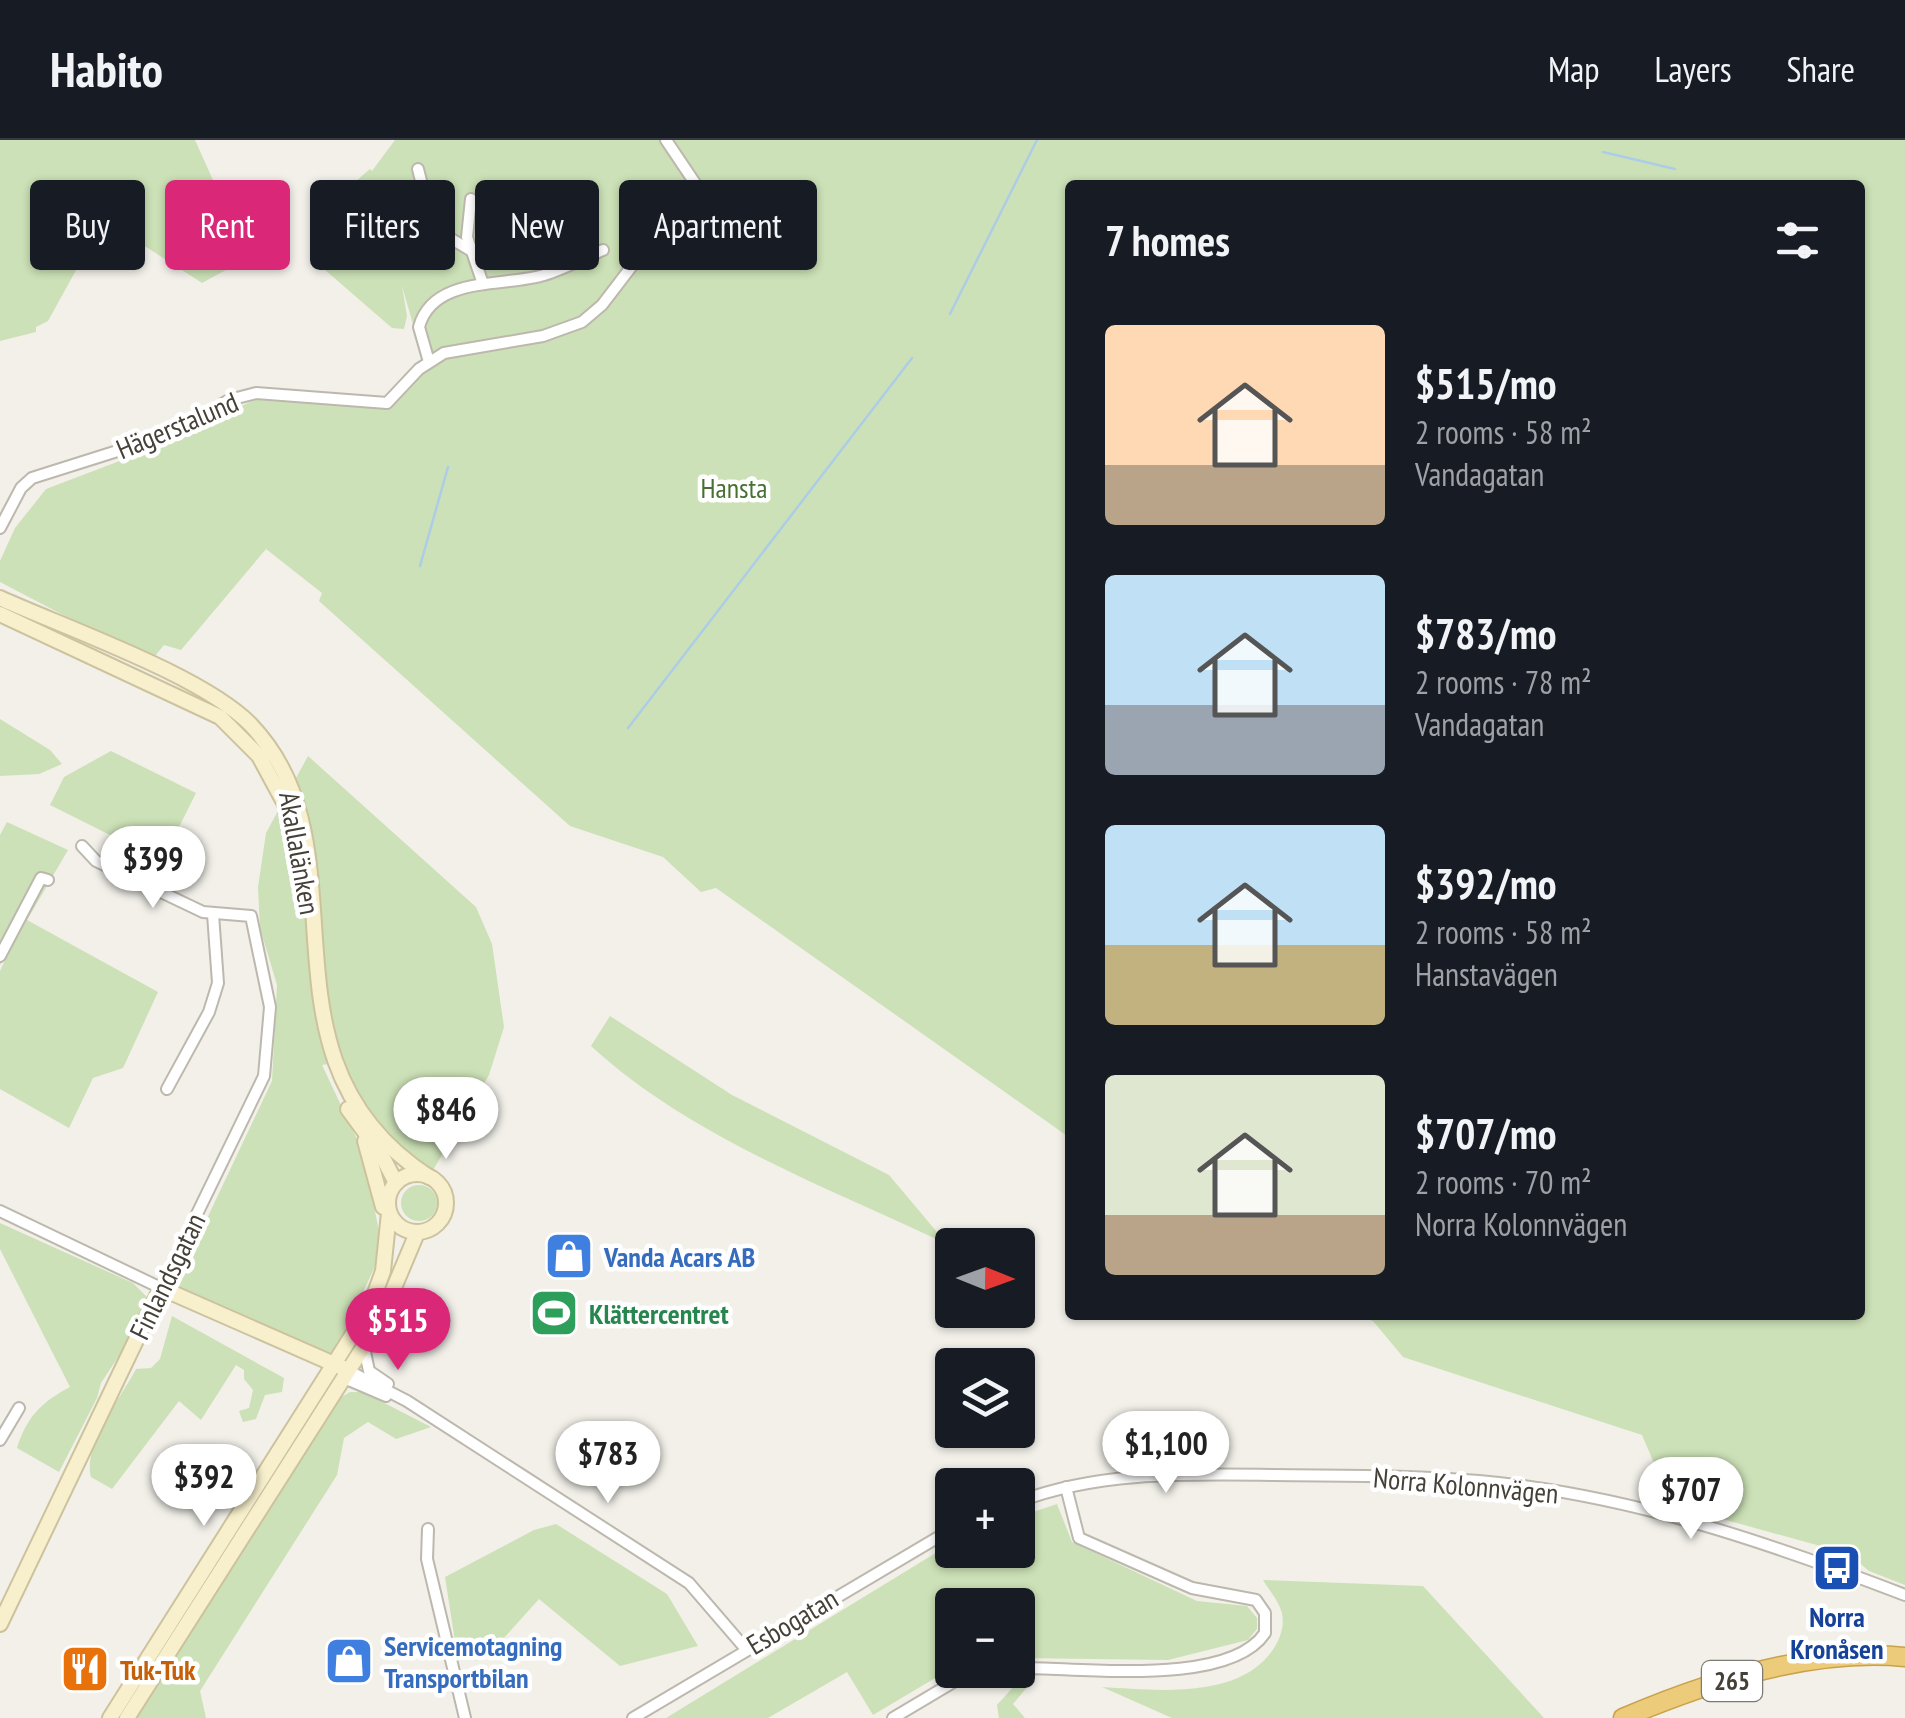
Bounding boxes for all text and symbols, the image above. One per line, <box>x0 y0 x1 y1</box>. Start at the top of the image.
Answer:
text: Habito <box>50 38 163 100</box>
text: Map <box>1548 46 1599 92</box>
text: Layers <box>1654 46 1732 92</box>
text: Share <box>1787 46 1855 92</box>
chip: Buy <box>30 180 145 270</box>
chip: Rent <box>165 180 290 270</box>
chip: Filters <box>310 180 455 270</box>
chip: New <box>475 180 599 270</box>
chip: Apartment <box>619 180 817 270</box>
text: 7 homes <box>1105 213 1230 268</box>
icon: filters <box>1770 213 1825 268</box>
text: $515/mo <box>1415 356 1557 411</box>
icon: home <box>1185 365 1305 485</box>
street label: Hägerstalund <box>110 383 244 467</box>
text: 2 rooms · 58 m² <box>1415 411 1592 453</box>
text: Vandagatan <box>1415 453 1544 495</box>
park label: Hansta <box>701 469 767 506</box>
text: $783/mo <box>1415 606 1557 661</box>
icon: home <box>1185 615 1305 735</box>
text: 2 rooms · 78 m² <box>1415 661 1592 703</box>
text: Vandagatan <box>1415 703 1544 745</box>
street label: Akallalänken <box>271 789 329 917</box>
pin: $399 <box>94 826 212 911</box>
text: $399 <box>122 837 184 879</box>
text: $392/mo <box>1415 856 1557 911</box>
icon: home <box>1185 865 1305 985</box>
text: 2 rooms · 58 m² <box>1415 911 1592 953</box>
text: Hanstavägen <box>1415 953 1558 995</box>
pin: $846 <box>387 1077 505 1162</box>
text: $846 <box>415 1088 477 1130</box>
text: $707/mo <box>1415 1106 1557 1161</box>
icon: home <box>1185 1115 1305 1235</box>
text: 2 rooms · 70 m² <box>1415 1161 1592 1203</box>
text: Norra Kolonnvägen <box>1415 1203 1627 1245</box>
street label: Finlandsgatan <box>121 1207 213 1345</box>
north arrow <box>935 1228 1035 1328</box>
map controls <box>935 1228 1035 1688</box>
shop icon: Vanda Acars AB <box>543 1230 595 1282</box>
place label: Vanda Acars AB <box>603 1238 755 1275</box>
sports icon: Klättercentret <box>528 1287 580 1339</box>
pin: $515 <box>339 1288 457 1373</box>
place label: Klättercentret <box>589 1295 729 1332</box>
text: $515 <box>367 1299 429 1341</box>
button: layers <box>935 1348 1035 1448</box>
pin: $1,100 <box>1085 1411 1247 1496</box>
pin: $783 <box>549 1421 667 1506</box>
text: $1,100 <box>1124 1422 1208 1464</box>
text: $783 <box>577 1432 639 1474</box>
pin: $392 <box>145 1444 263 1529</box>
text: $392 <box>173 1455 235 1497</box>
pin: $707 <box>1632 1457 1750 1542</box>
street label: Norra Kolonnvägen <box>1372 1458 1560 1512</box>
button: + <box>935 1468 1035 1568</box>
text: $707 <box>1660 1468 1722 1510</box>
bus stop icon: Norra Kronåsen <box>1811 1542 1863 1594</box>
street label: Esbogatan <box>740 1579 844 1663</box>
button: − <box>935 1588 1035 1688</box>
place label: Norra Kronåsen <box>1790 1598 1884 1667</box>
place label: Servicemotagning Transportbilan <box>384 1627 562 1696</box>
shop icon: Servicemotagning Transportbilan <box>323 1635 375 1687</box>
restaurant icon: Tuk-Tuk <box>59 1643 111 1695</box>
place label: Tuk-Tuk <box>120 1651 196 1688</box>
road number: 265 <box>1702 1661 1762 1701</box>

